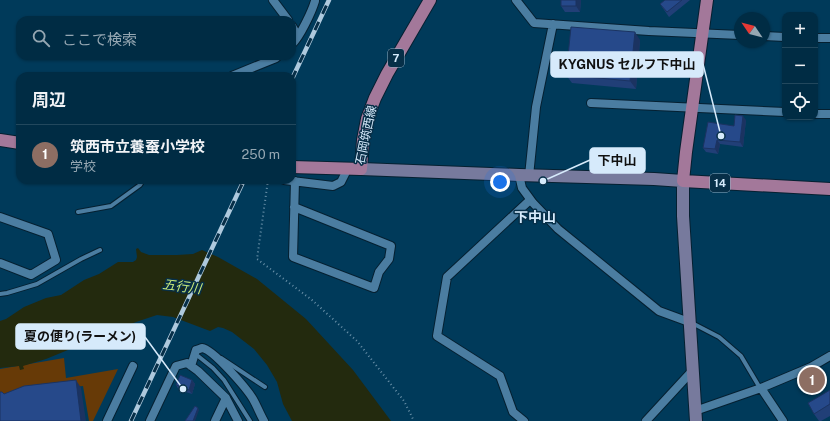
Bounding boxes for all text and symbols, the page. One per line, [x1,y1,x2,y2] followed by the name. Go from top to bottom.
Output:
[734,12,770,48] north arrow
[782,12,818,120] map controls
[782,12,818,48] button: +
[16,16,296,60] search box
[30,27,52,49] icon: search
[62,31,137,48] text: ここで検索
[782,48,818,84] button: −
[388,49,404,67] road number: 7
[551,52,703,77] callout: KYGNUS セルフ下中山
[559,57,695,72] text: KYGNUS セルフ下中山
[782,84,818,120] button: locate
[32,90,66,110] text: 周辺
[353,104,379,166] street label: 石岡筑西線
[70,138,205,155] text: 筑西市立養蚕小学校
[42,147,48,162] text: 1
[242,147,280,162] text: 250 m
[590,148,645,173] callout: 下中山
[597,153,637,168] text: 下中山
[70,159,96,174] text: 学校
[490,172,510,192] your location
[710,174,730,192] road number: 14
[514,209,556,225] district label: 下中山
[162,277,204,297] water label: 五行川
[16,324,145,349] callout: 夏の便り(ラーメン)
[24,329,136,344] text: 夏の便り(ラーメン)
[799,365,825,395] pin: 1

